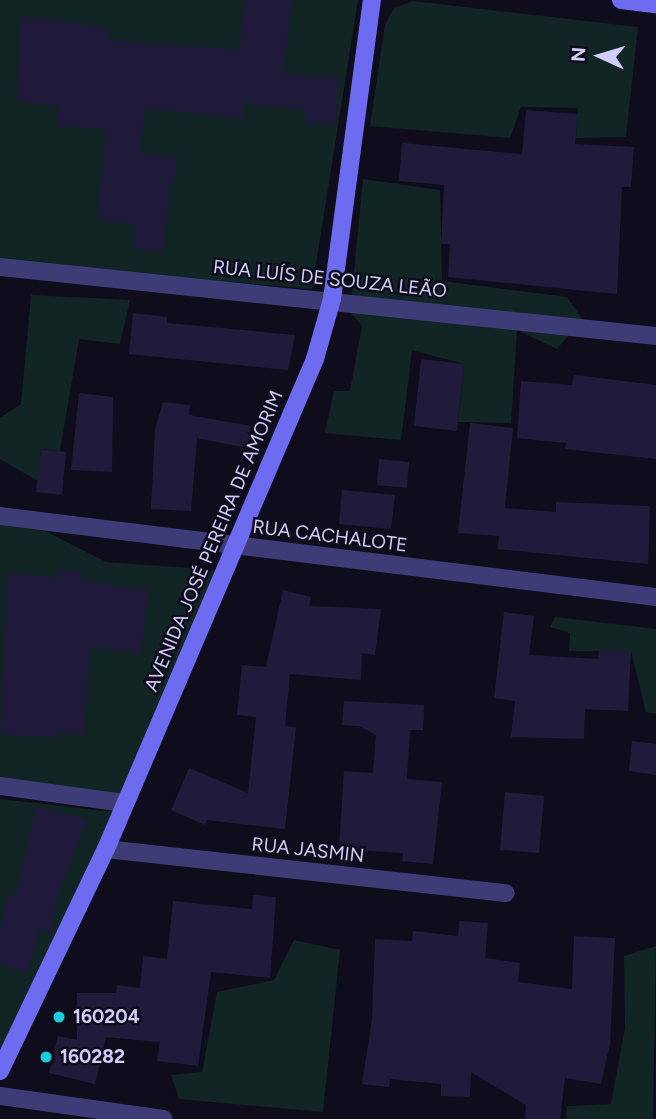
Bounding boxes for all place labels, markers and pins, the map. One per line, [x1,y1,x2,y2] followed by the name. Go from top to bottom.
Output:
[73,1006,140,1028] place label: 160204
[51,1009,67,1025] marker: 160204
[60,1046,125,1068] place label: 160282
[38,1049,54,1065] marker: 160282

